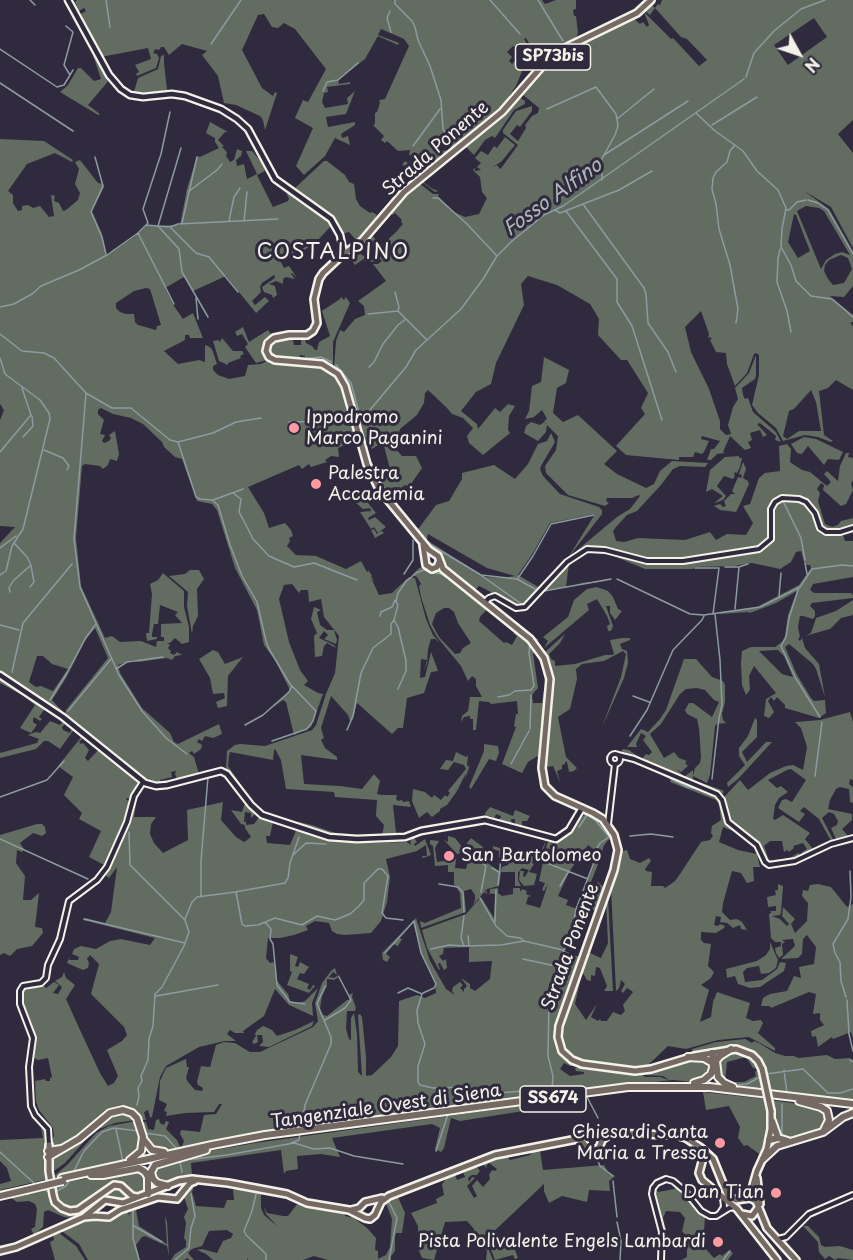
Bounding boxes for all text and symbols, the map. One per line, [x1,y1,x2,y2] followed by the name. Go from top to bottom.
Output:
[769,24,829,84] north arrow
[516,44,590,70] road number: SP73bis
[800,53,826,78] text: N
[379,97,493,201] street label: Strada Ponente
[499,154,607,242] water label: Fosso Alfino
[258,240,408,266] district label: COSTALPINO
[306,407,443,450] place label: Ippodromo Marco Paganini
[287,421,301,435] marker: Ippodromo Marco Paganini
[328,463,424,506] place label: Palestra Accademia
[309,477,323,491] marker: Palestra Accademia
[461,845,601,867] place label: San Bartolomeo
[442,849,456,863] marker: San Bartolomeo
[538,881,604,1013] street label: Strada Ponente
[269,1080,503,1134] street label: Tangenziale Ovest di Siena
[520,1086,586,1112] road number: SS674
[572,1122,708,1164] place label: Chiesa di Santa Maria a Tressa
[713,1136,727,1150] marker: Chiesa di Santa Maria a Tressa
[683,1182,764,1204] place label: Dan Tian
[769,1186,783,1200] marker: Dan Tian
[418,1231,706,1253] place label: Pista Polivalente Engels Lambardi
[711,1235,725,1249] marker: Pista Polivalente Engels Lambardi

